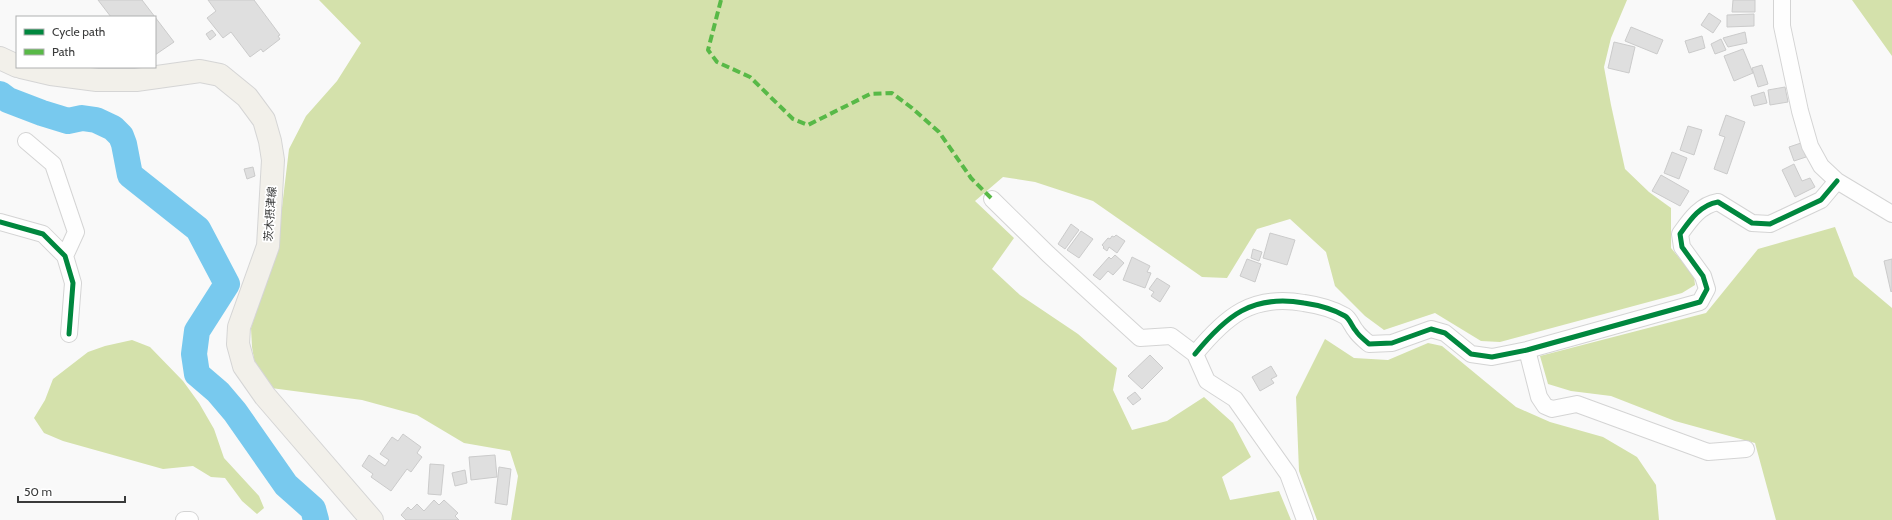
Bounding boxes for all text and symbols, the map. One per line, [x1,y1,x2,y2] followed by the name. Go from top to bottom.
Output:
[16,16,156,68] legend
[52,24,105,39] text: Cycle path
[52,44,75,59] text: Path
[261,186,279,242] street label: 茨木摂津線
[18,478,125,504] scale bar
[24,484,52,499] text: 50 m

